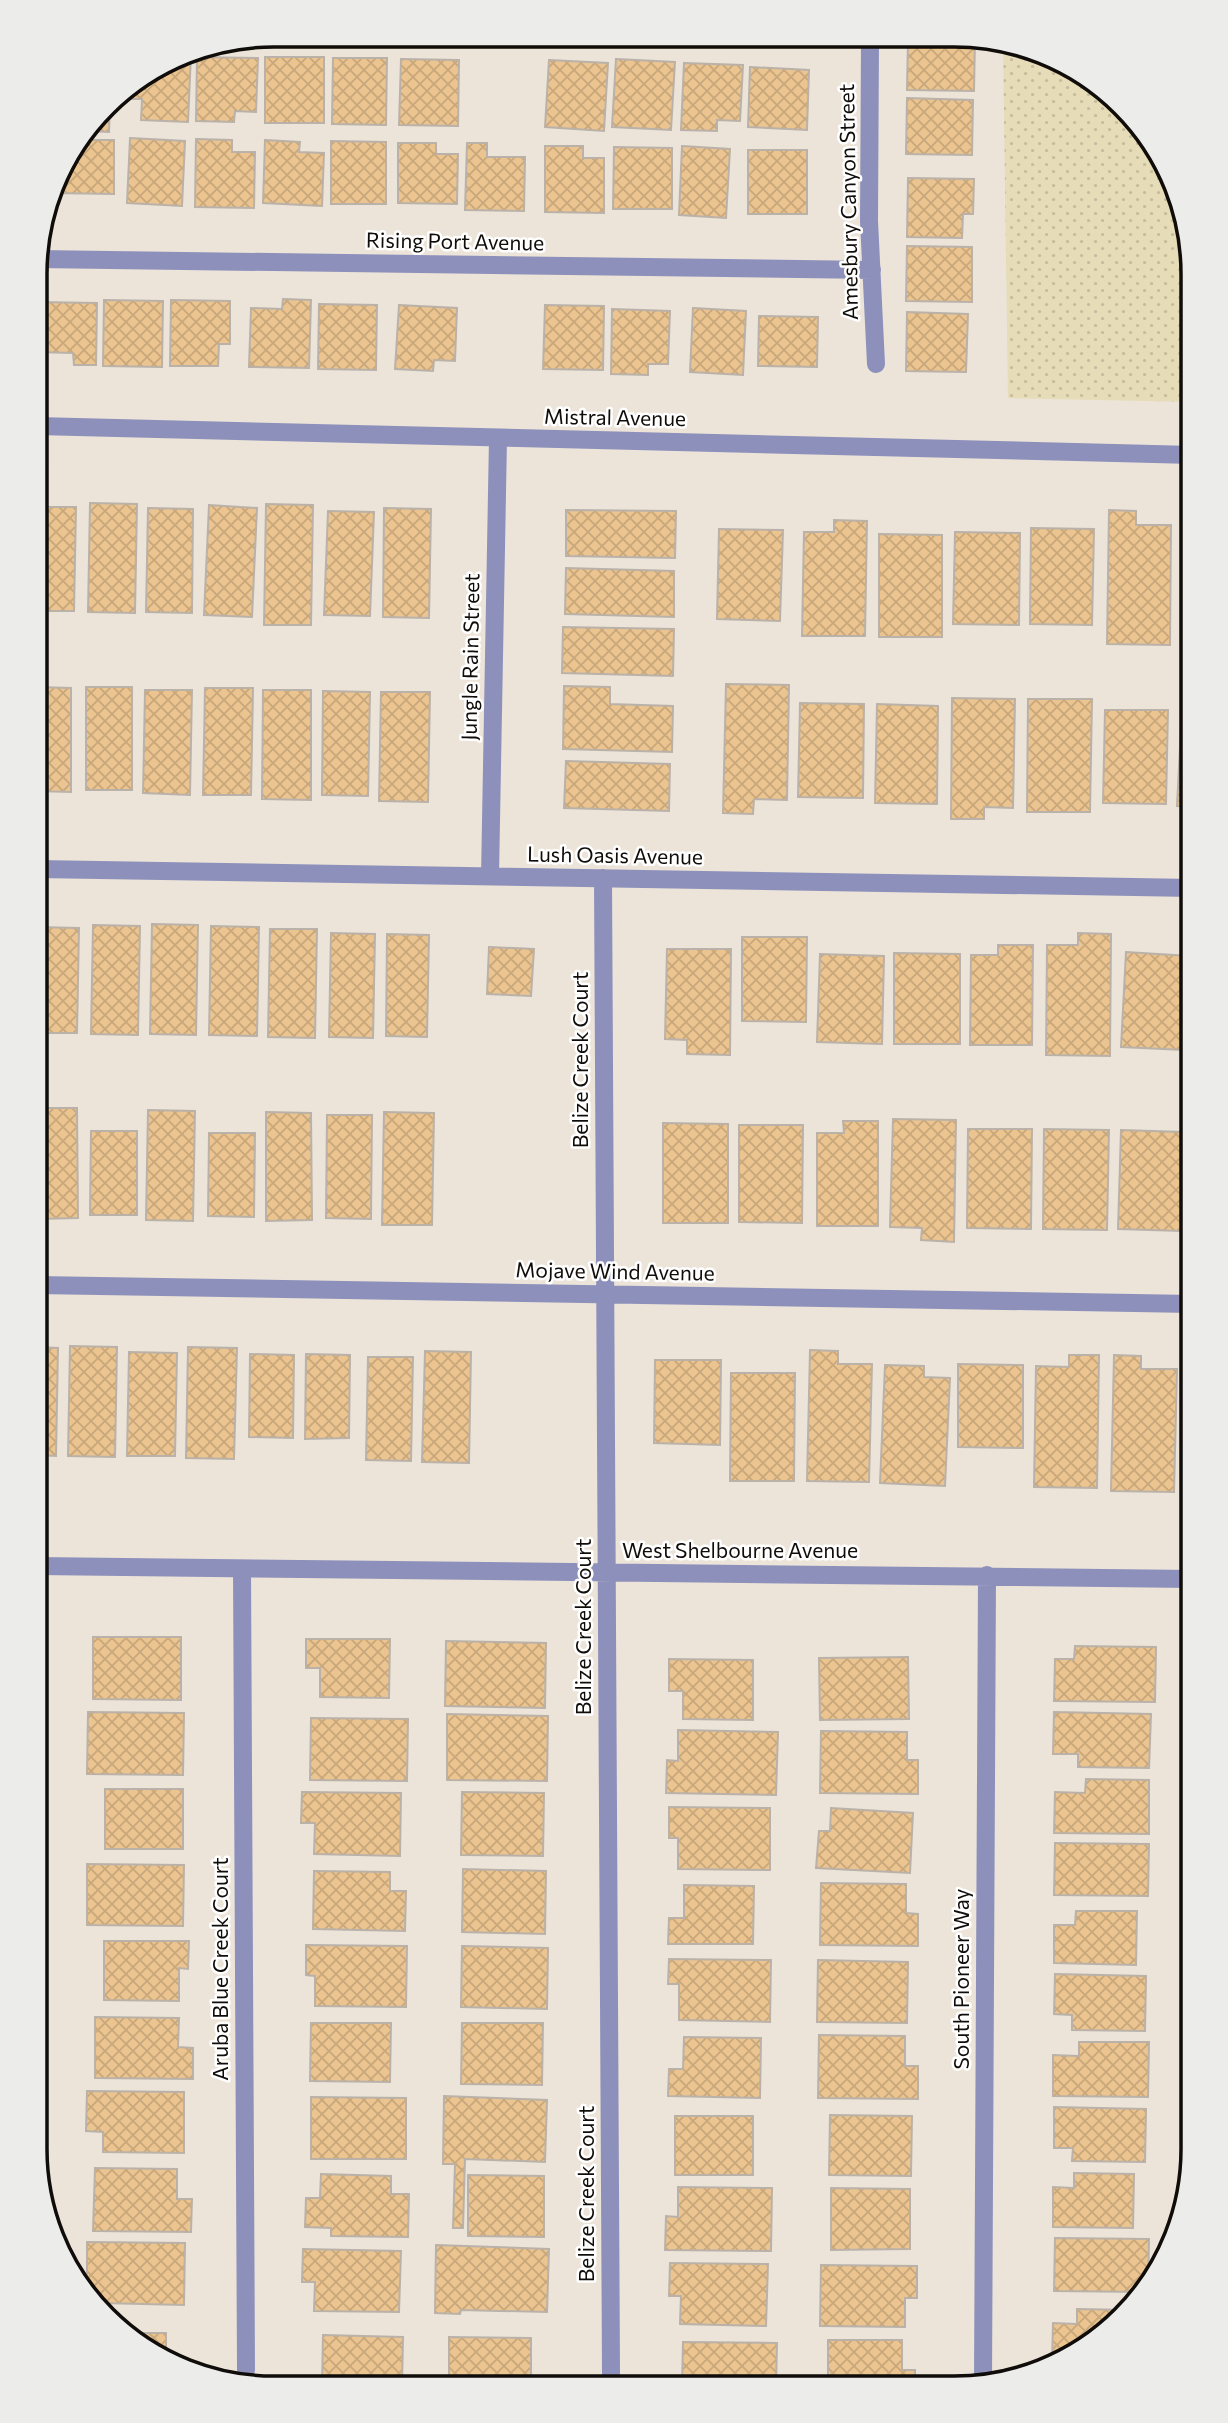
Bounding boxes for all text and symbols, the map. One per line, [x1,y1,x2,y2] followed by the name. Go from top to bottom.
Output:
[833,84,862,320] street label: Amesbury Canyon Street
[366,226,544,255] street label: Rising Port Avenue
[544,403,686,430] street label: Mistral Avenue
[456,573,483,741] street label: Jungle Rain Street
[527,840,703,869] street label: Lush Oasis Avenue
[567,972,592,1148] street label: Belize Creek Court
[515,1256,715,1285] street label: Mojave Wind Avenue
[622,1537,858,1562] street label: West Shelbourne Avenue
[570,1539,595,1715] street label: Belize Creek Court
[207,1857,232,2081] street label: Aruba Blue Creek Court
[948,1888,973,2069] street label: South Pioneer Way
[573,2106,598,2282] street label: Belize Creek Court

